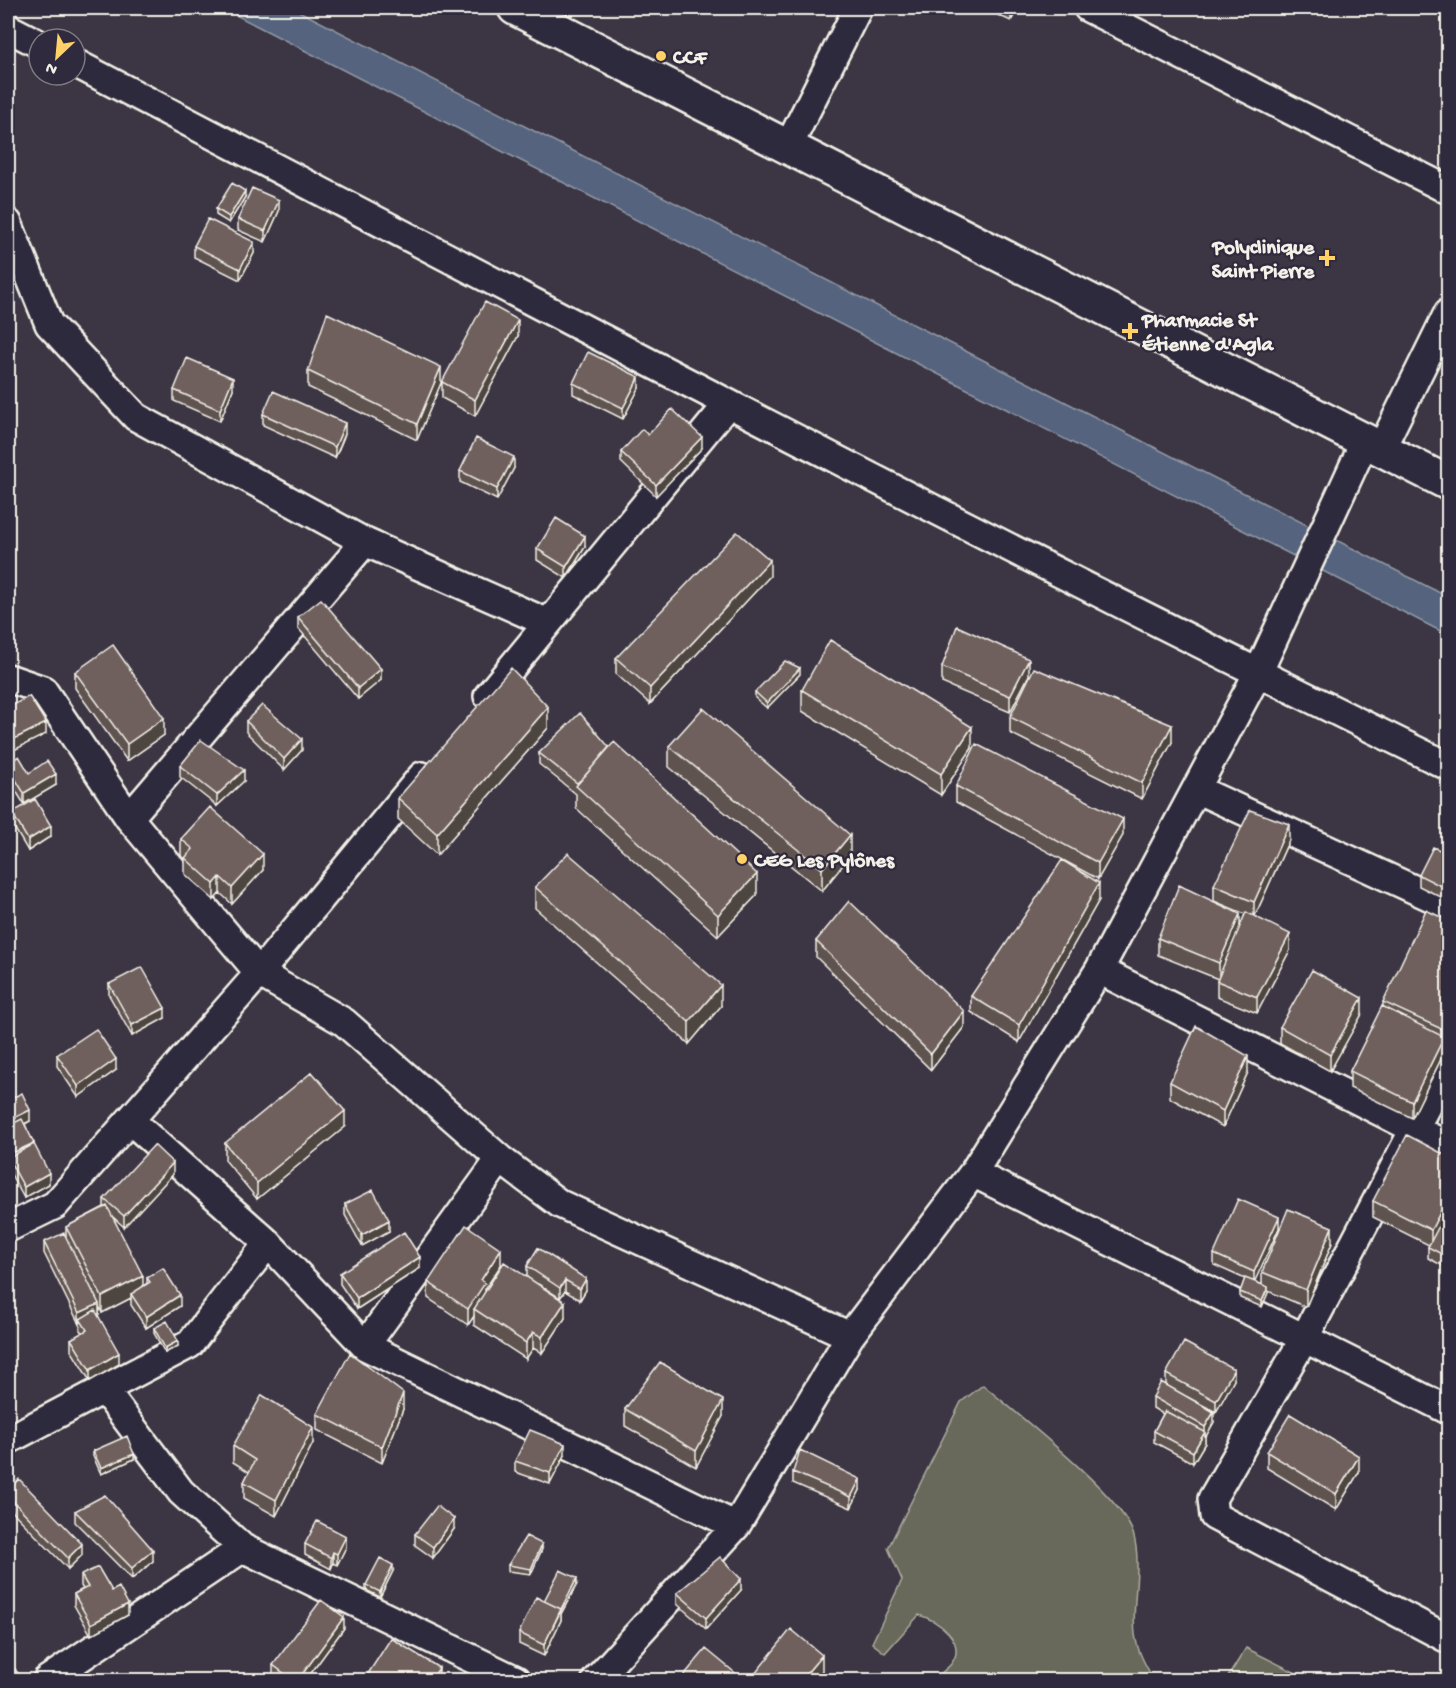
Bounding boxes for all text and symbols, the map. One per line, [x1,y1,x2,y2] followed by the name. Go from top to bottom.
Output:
[27,27,87,87] north arrow
[672,47,709,72] place label: CCF
[654,49,668,63] marker: CCF
[43,56,61,78] text: N
[1211,237,1315,286] place label: Polyclinique Saint Pierre
[1318,249,1336,267] marker: Polyclinique Saint Pierre
[1141,310,1274,359] place label: Pharmacie St Étienne d'Agla
[1123,324,1137,338] marker: Pharmacie St Étienne d'Agla
[753,850,895,875] place label: CEG Les Pylônes
[735,852,749,866] marker: CEG Les Pylônes

